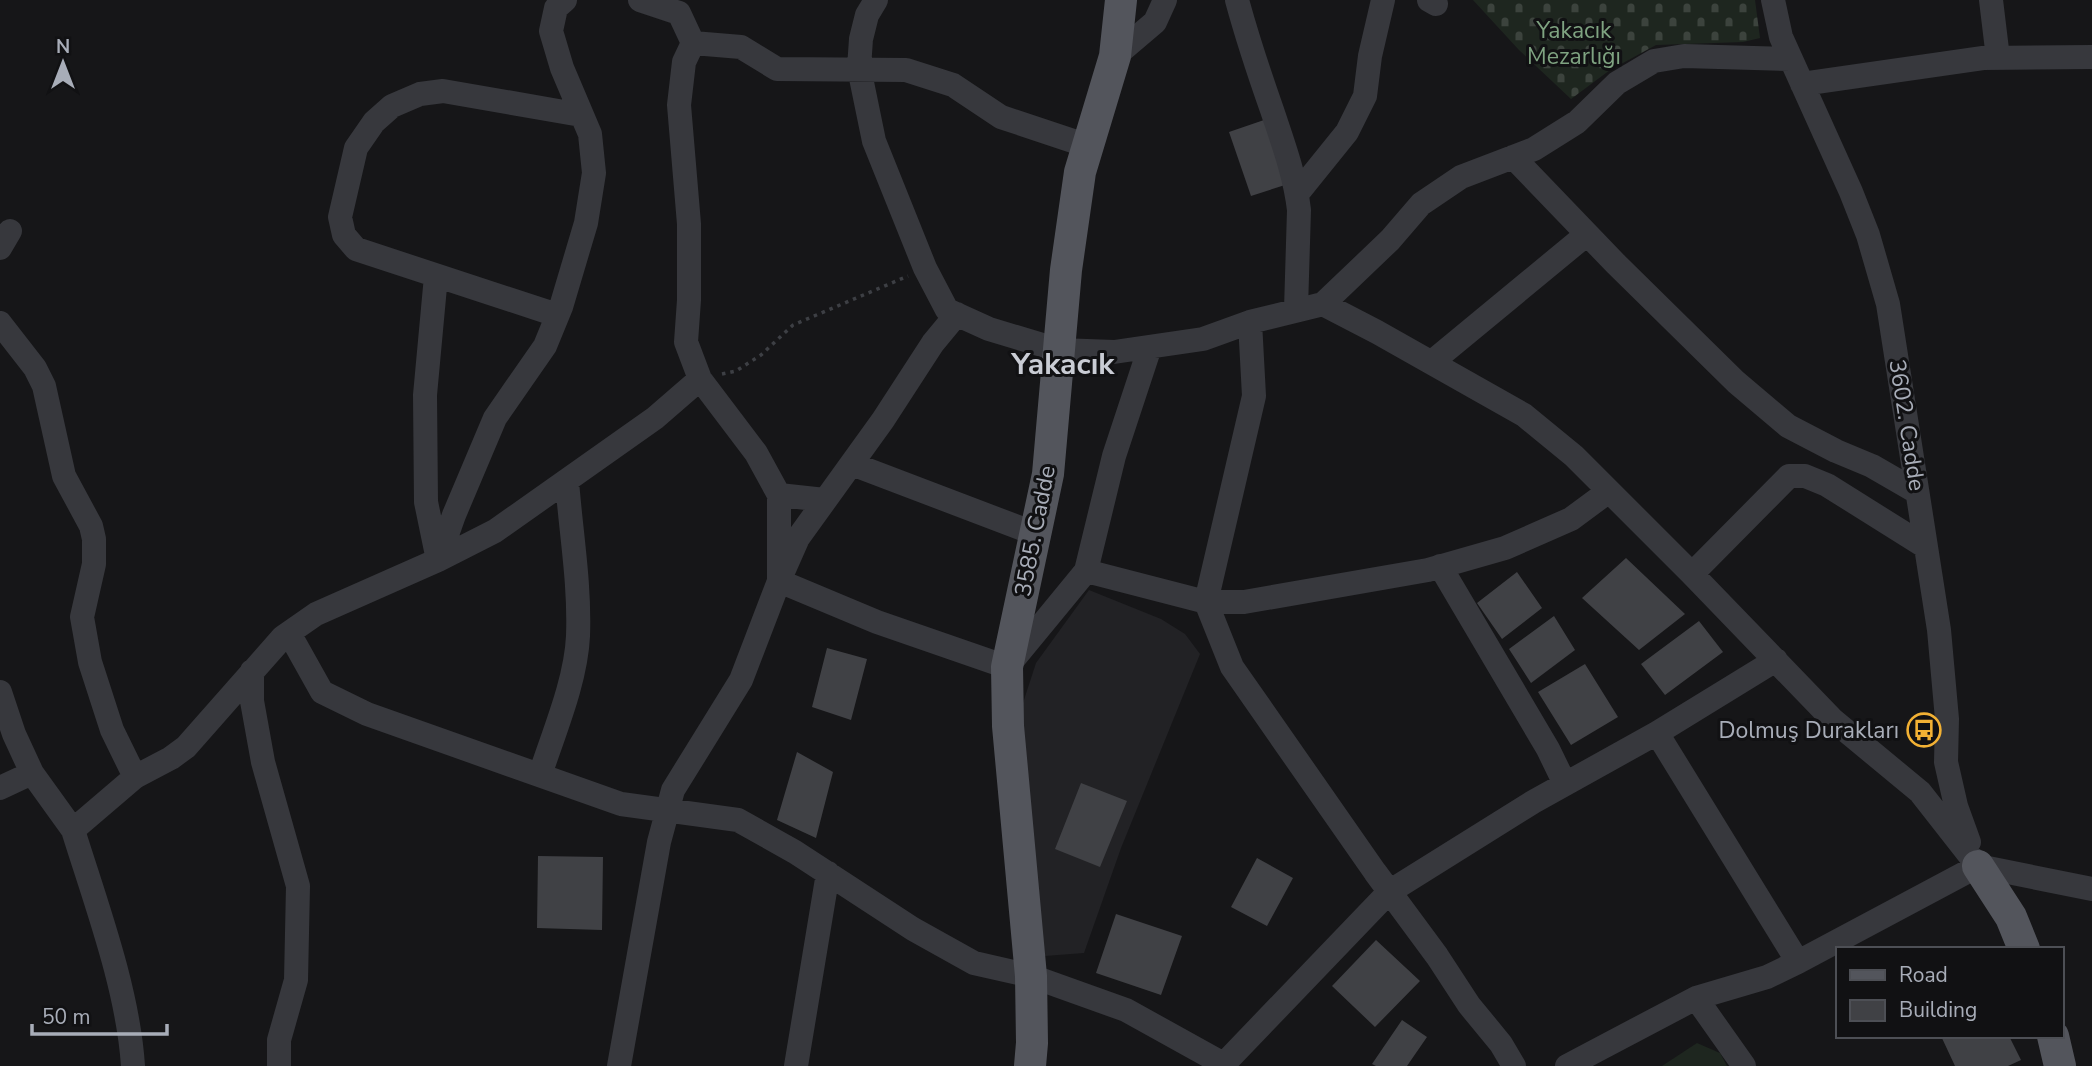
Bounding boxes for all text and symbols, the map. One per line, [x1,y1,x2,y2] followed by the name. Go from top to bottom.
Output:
[1527,15,1621,72] park label: Yakacık Mezarlığı
[28,28,98,98] north arrow
[56,34,70,60] text: N
[1011,344,1115,385] district label: Yakacık
[1881,357,1933,493] street label: 3602. Cadde
[1007,463,1063,599] street label: 3585. Cadde
[1905,711,1943,749] bus stop icon: Dolmuş Durakları
[1718,715,1899,746] place label: Dolmuş Durakları
[1836,947,2064,1038] legend
[1899,961,1948,989] text: Road
[32,992,166,1036] scale bar
[1899,996,1977,1024] text: Building
[42,1003,91,1031] text: 50 m

